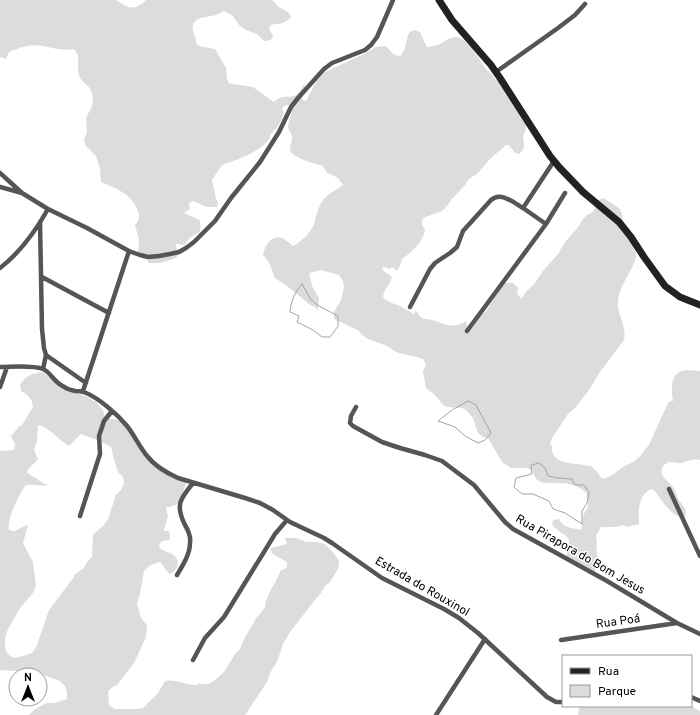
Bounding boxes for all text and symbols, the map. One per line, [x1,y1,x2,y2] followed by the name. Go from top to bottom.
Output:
[512,511,648,599] street label: Rua Pirapora do Bom Jesus
[372,553,472,621] street label: Estrada do Rouxinol
[595,611,641,633] street label: Rua Poá
[562,655,692,707] legend
[598,664,619,680] text: Rua
[8,667,48,707] north arrow
[24,671,32,685] text: N
[598,684,636,700] text: Parque

